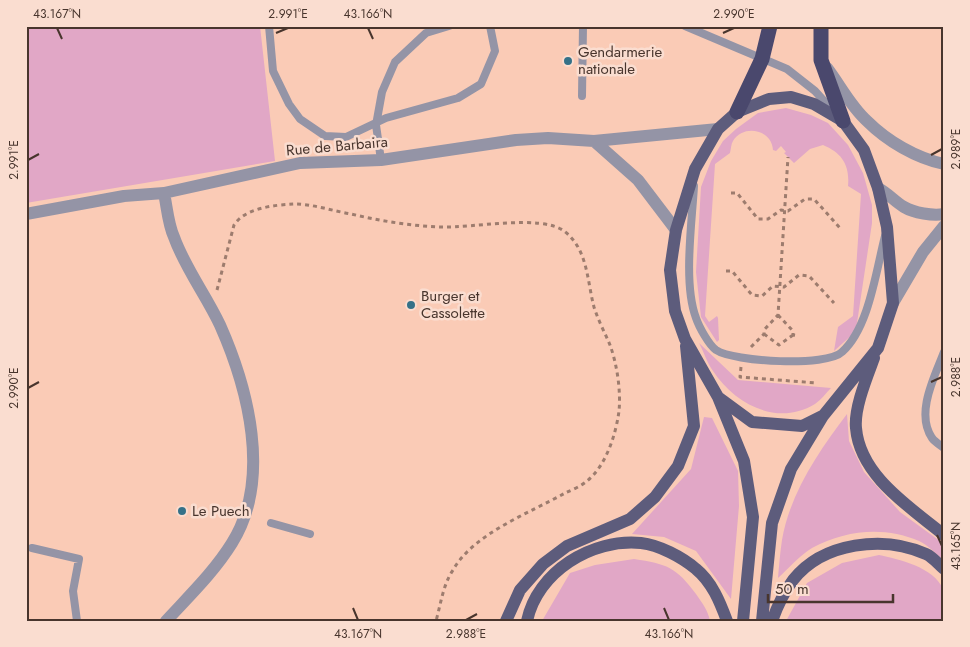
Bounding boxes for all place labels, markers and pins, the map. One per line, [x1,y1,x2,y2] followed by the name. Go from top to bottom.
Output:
[578,41,663,80] place label: Gendarmerie nationale
[562,55,574,67] marker: Gendarmerie nationale
[421,285,485,324] place label: Burger et Cassolette
[405,299,417,311] marker: Burger et Cassolette
[192,500,250,522] place label: Le Puech
[176,505,188,517] marker: Le Puech

